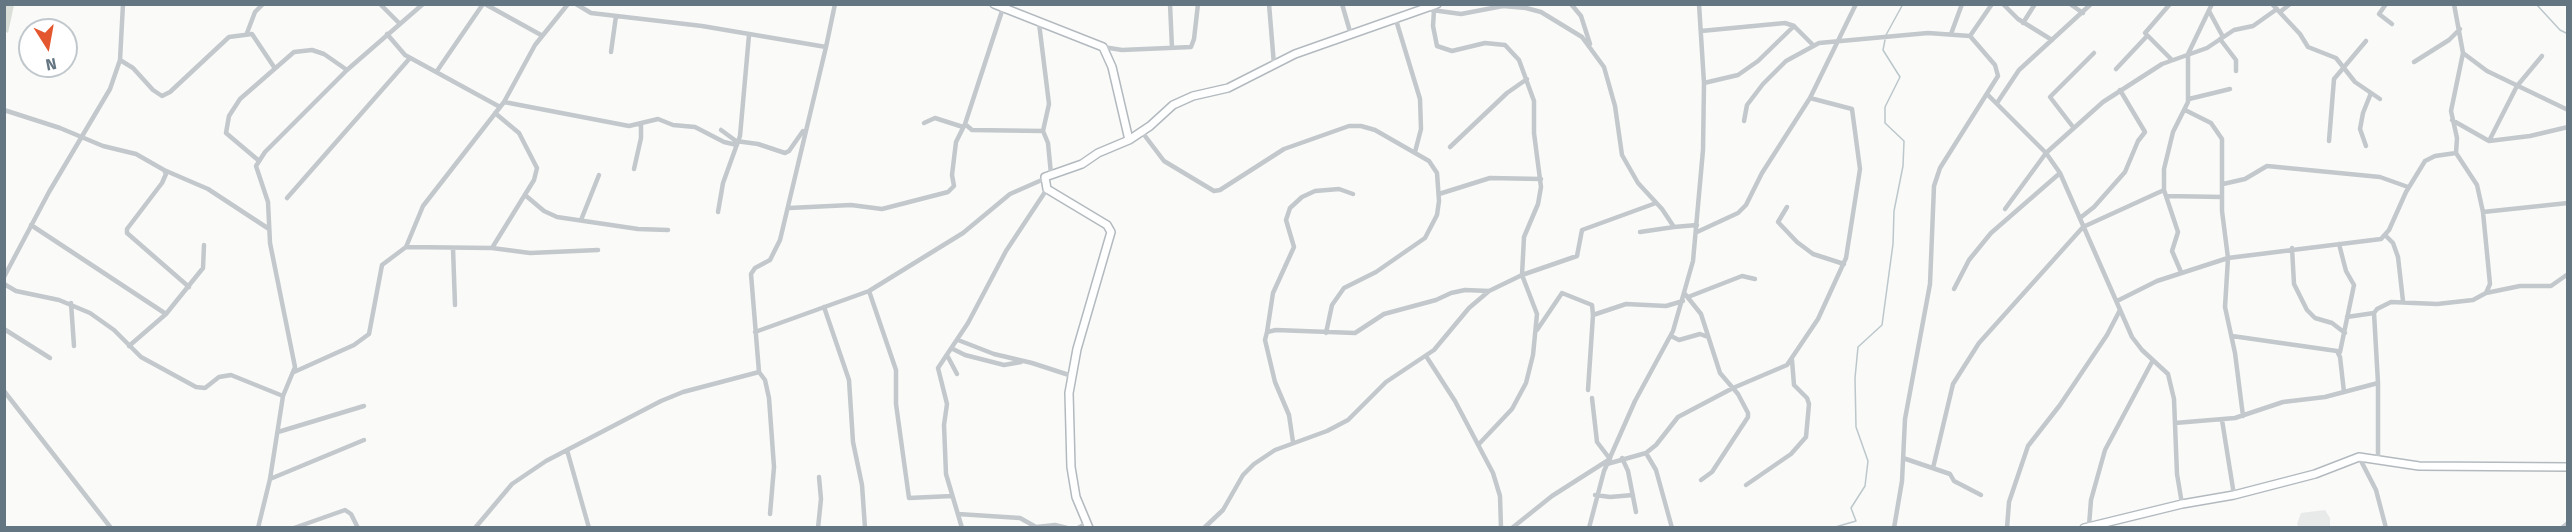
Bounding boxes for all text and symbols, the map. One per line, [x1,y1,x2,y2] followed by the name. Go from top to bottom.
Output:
[18,18,78,78] north arrow
[44,54,58,75] text: N

